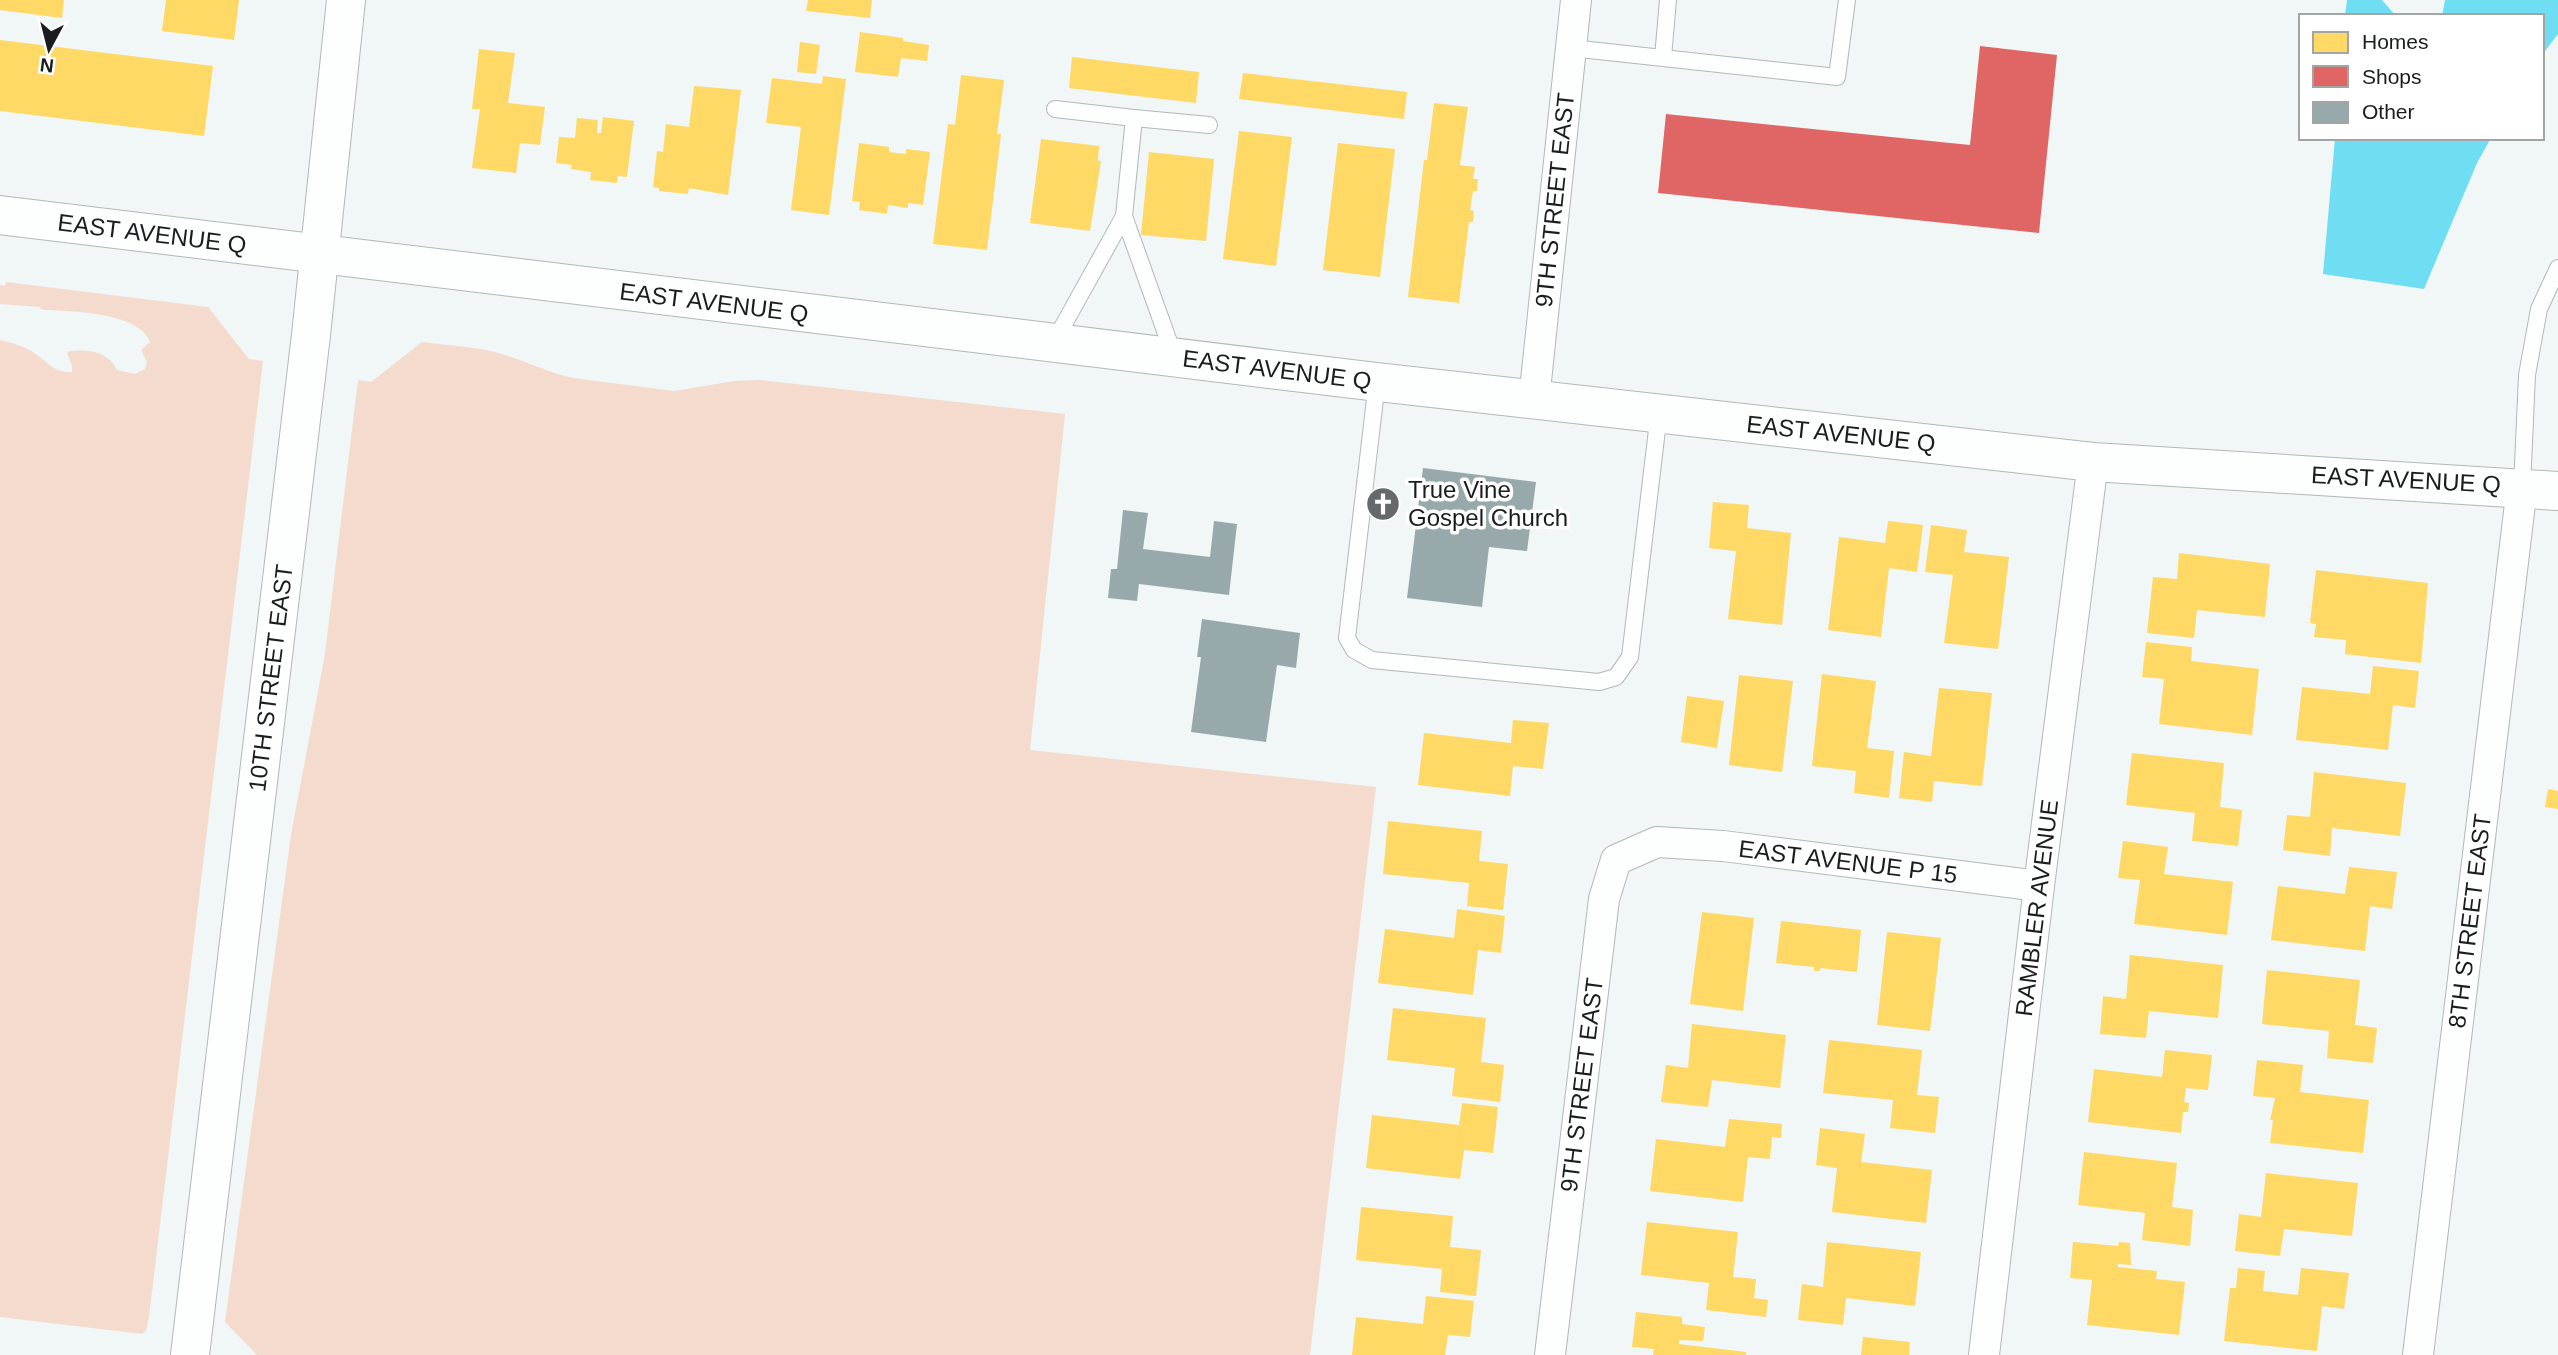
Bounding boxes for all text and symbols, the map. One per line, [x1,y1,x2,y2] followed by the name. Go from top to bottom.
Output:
[14,14,84,84] north arrow
[2299,14,2544,140] legend
[2362,30,2429,53] text: Homes
[39,54,55,77] text: N
[2362,65,2422,88] text: Shops
[1530,91,1579,309] street label: 9TH STREET EAST
[2362,100,2415,123] text: Other
[56,209,248,258] street label: EAST AVENUE Q
[618,278,810,327] street label: EAST AVENUE Q
[1181,345,1373,394] street label: EAST AVENUE Q
[1745,410,1937,457] street label: EAST AVENUE Q
[2311,461,2502,498] street label: EAST AVENUE Q
[1408,476,1568,531] place label: True Vine Gospel Church
[1364,485,1402,523] church icon: True Vine Gospel Church
[243,562,298,793] street label: 10TH STREET EAST
[2010,798,2063,1018] street label: RAMBLER AVENUE
[2443,812,2496,1030] street label: 8TH STREET EAST
[1737,835,1959,888] street label: EAST AVENUE P 15
[1555,976,1608,1194] street label: 9TH STREET EAST

